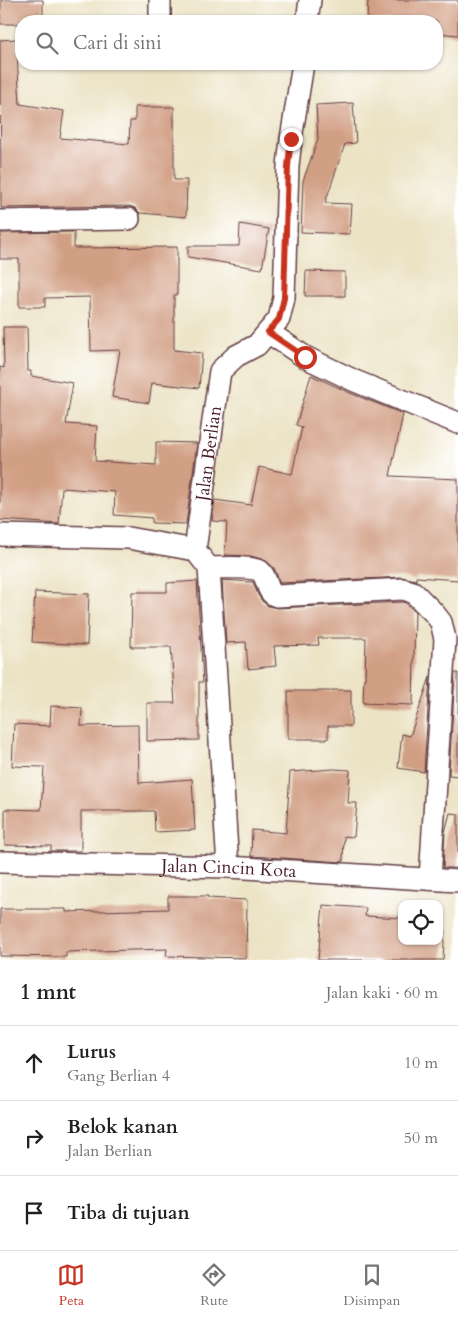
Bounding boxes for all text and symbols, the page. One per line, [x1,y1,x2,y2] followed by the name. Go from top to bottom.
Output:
[15,15,443,70] search box
[33,29,61,57] icon: search
[73,30,162,56] text: Cari di sini
[280,128,303,151] route end
[294,346,317,369] route start
[189,403,228,506] street label: Jalan Berlian
[158,853,297,884] street label: Jalan Cincin Kota
[398,900,443,945] map controls
[398,900,443,945] button: locate
[20,978,76,1007] text: 1 mnt
[326,982,438,1004] text: Jalan kaki · 60 m
[67,1039,116,1065] text: Lurus
[20,1049,48,1077] icon: ahead
[404,1052,438,1074] text: 10 m
[67,1065,170,1087] text: Gang Berlian 4
[67,1114,178,1140] text: Belok kanan
[20,1124,48,1152] icon: right
[404,1127,438,1149] text: 50 m
[67,1140,152,1162] text: Jalan Berlian
[20,1199,48,1227] icon: arrive
[67,1200,190,1226] text: Tiba di tujuan
[57,1261,85,1310] tab: Peta
[200,1261,228,1310] tab: Rute
[343,1261,401,1310] tab: Disimpan

